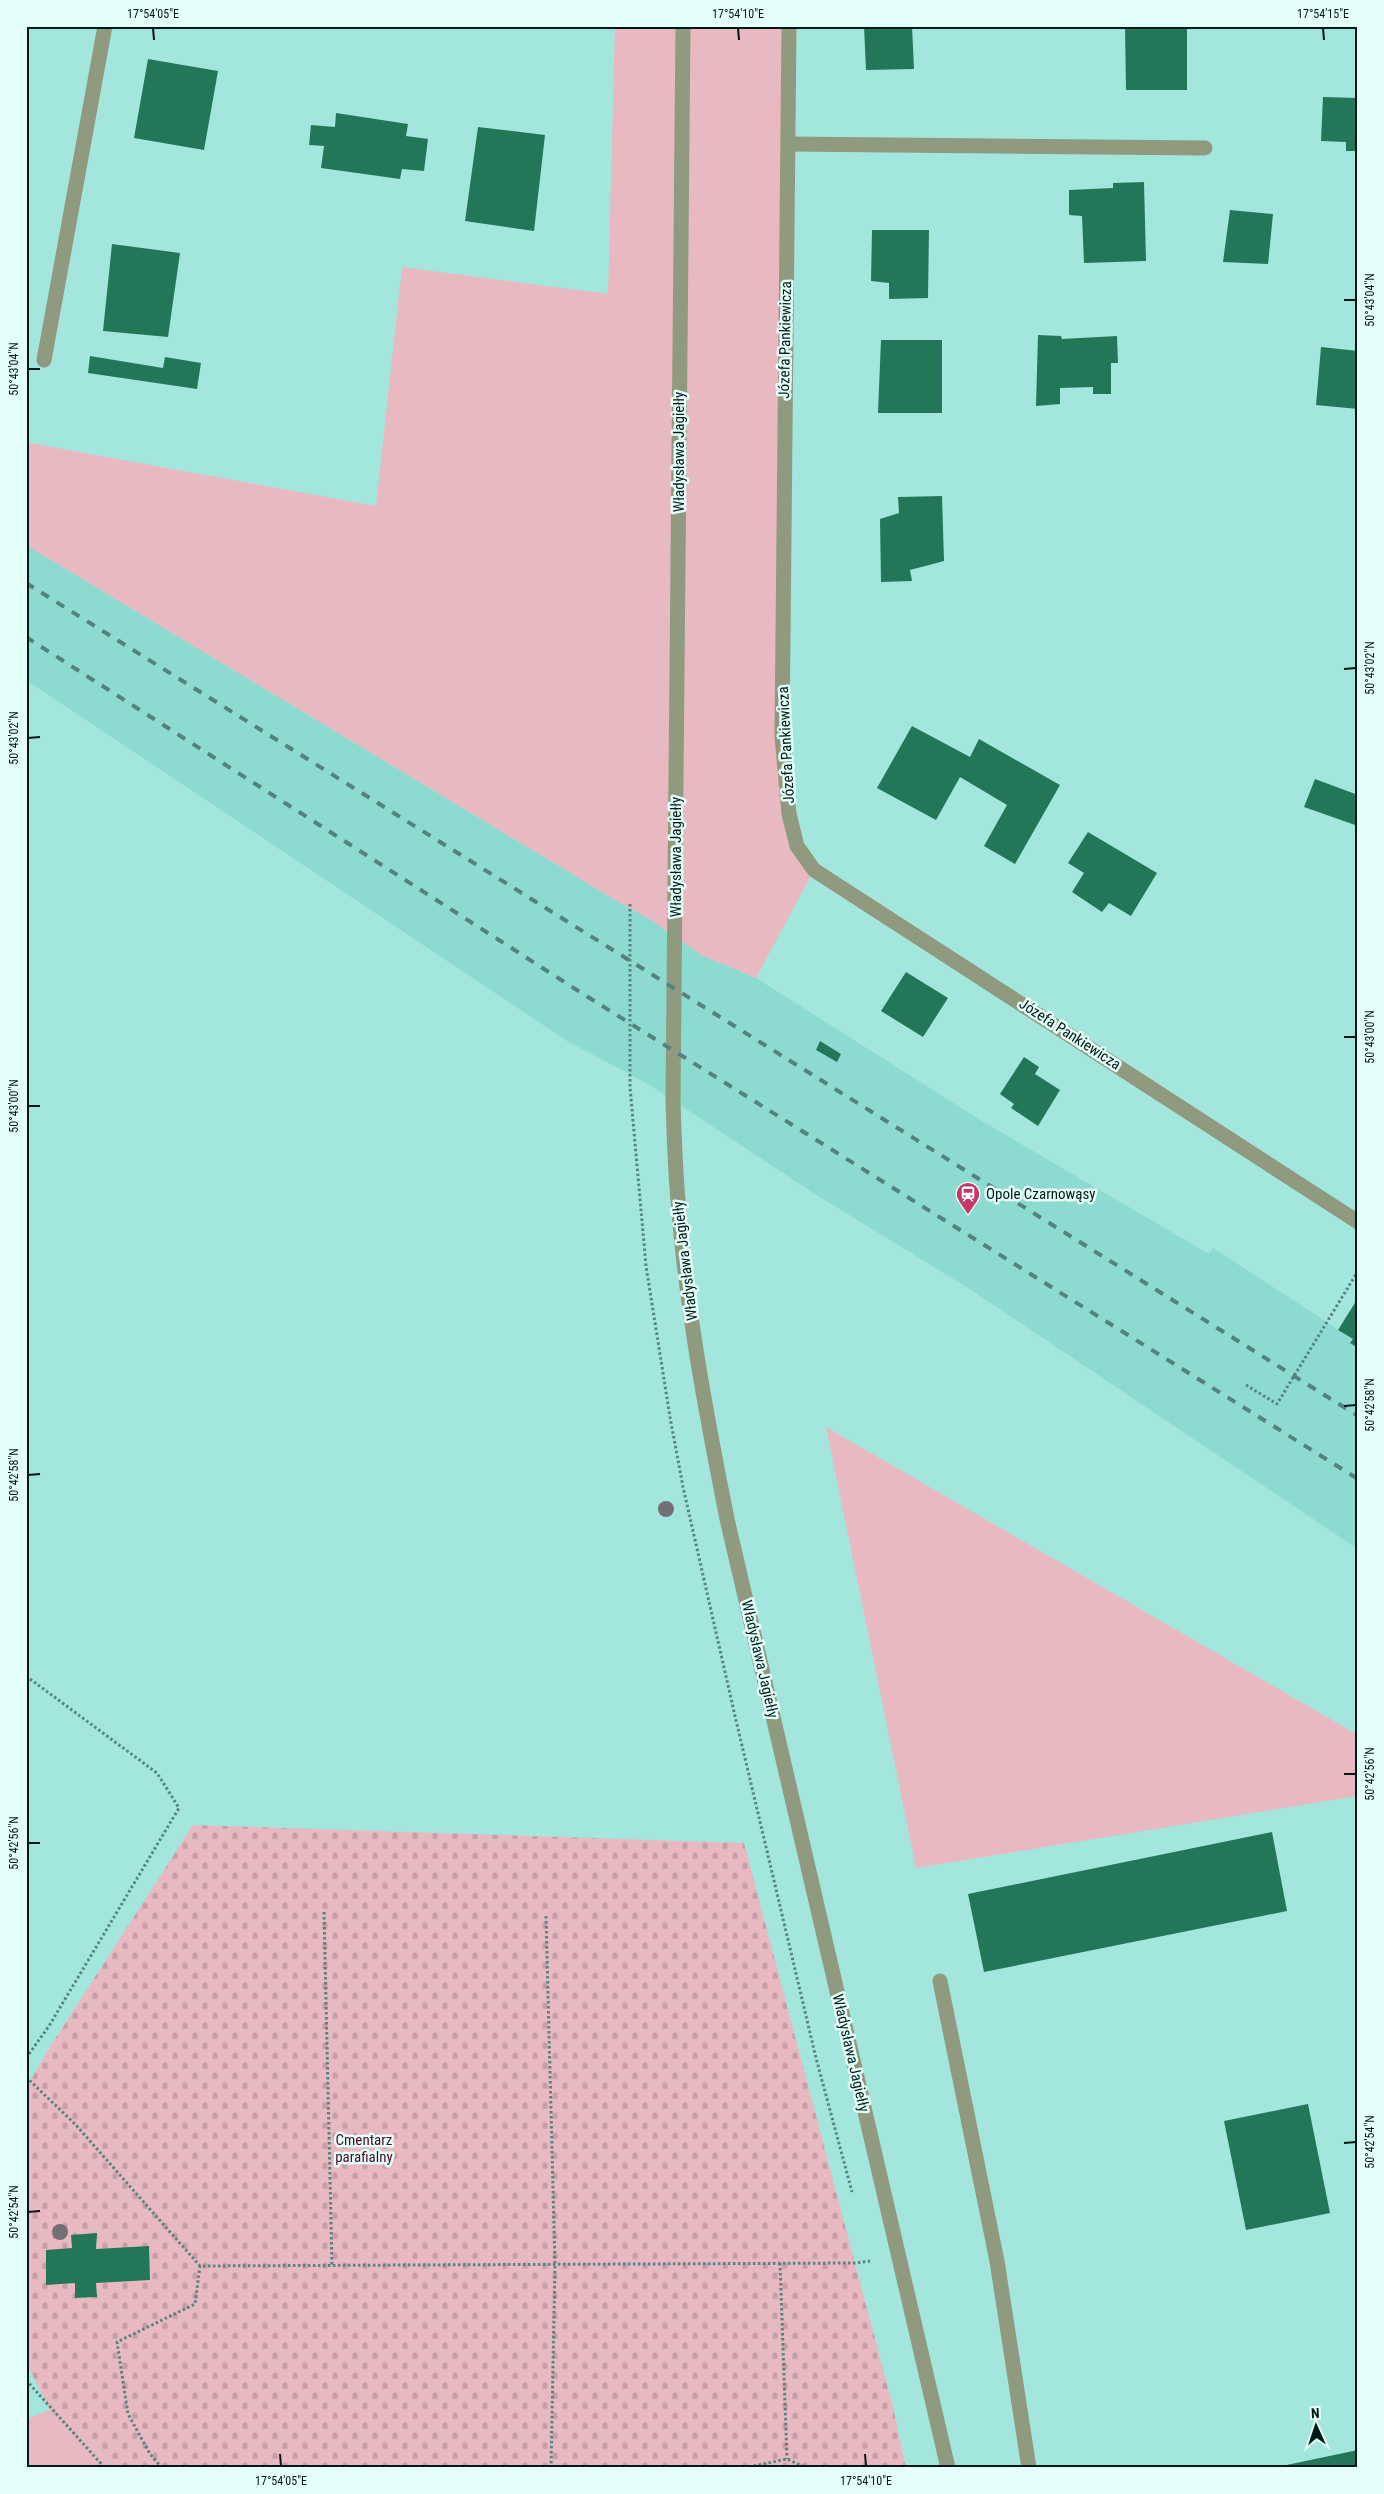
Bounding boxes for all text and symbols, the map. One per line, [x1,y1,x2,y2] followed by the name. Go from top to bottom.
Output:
[127,7,179,21] text: 17°54'05"E
[712,7,764,21] text: 17°54'10"E
[1297,7,1349,21] text: 17°54'15"E
[1363,273,1377,327] text: 50°43'04"N
[775,281,795,399] street label: Józefa Pankiewicza
[7,342,21,396] text: 50°43'04"N
[670,392,688,512] street label: Władysława Jagiełły
[1363,641,1377,695] text: 50°43'02"N
[774,686,798,804] street label: Józefa Pankiewicza
[7,711,21,765] text: 50°43'02"N
[667,797,685,917] street label: Władysława Jagiełły
[1016,994,1124,1074] street label: Józefa Pankiewicza
[1363,1010,1377,1064] text: 50°43'00"N
[7,1079,21,1133] text: 50°43'00"N
[955,1181,981,1215] station icon: Opole Czarnowąsy
[986,1185,1096,1203] place label: Opole Czarnowąsy
[669,1200,701,1322] street label: Władysława Jagiełły
[1363,1378,1377,1432] text: 50°42'58"N
[7,1448,21,1502] text: 50°42'58"N
[738,1598,782,1720] street label: Władysława Jagiełły
[1363,1747,1377,1801] text: 50°42'56"N
[7,1816,21,1870] text: 50°42'56"N
[829,1992,873,2114] street label: Władysława Jagiełły
[1363,2115,1377,2169] text: 50°42'54"N
[335,2131,393,2166] park label: Cmentarz parafialny
[7,2185,21,2239] text: 50°42'54"N
[1292,2402,1342,2452] north arrow
[1311,2405,1320,2421] text: N
[255,2474,307,2488] text: 17°54'05"E
[840,2474,892,2488] text: 17°54'10"E

